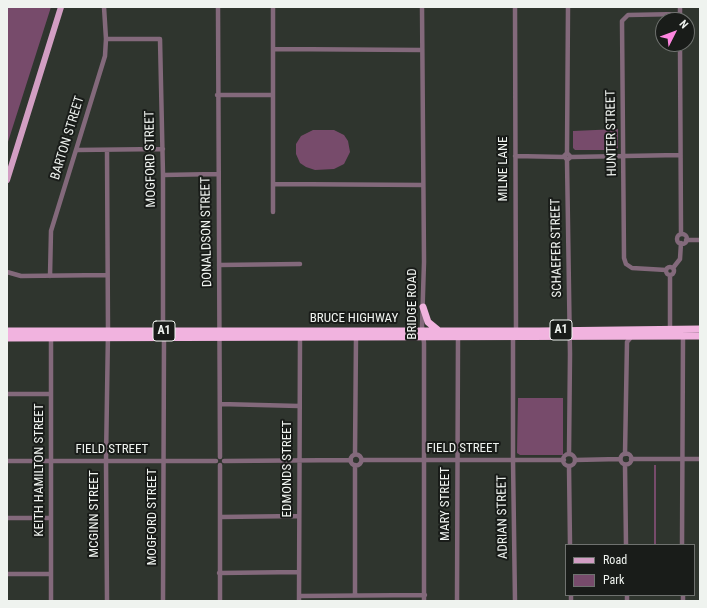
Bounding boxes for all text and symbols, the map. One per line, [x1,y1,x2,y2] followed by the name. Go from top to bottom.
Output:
[655,12,695,52] north arrow
[676,17,691,31] text: N
[603,90,621,176] street label: HUNTER STREET
[48,94,88,182] street label: BARTON STREET
[142,110,160,208] street label: MOGFORD STREET
[496,136,512,202] street label: MILNE LANE
[198,177,216,287] street label: DONALDSON STREET
[548,198,566,298] street label: SCHAEFER STREET
[405,268,421,340] street label: BRIDGE ROAD
[310,311,398,327] street label: BRUCE HIGHWAY
[550,320,572,340] road number: A1
[153,321,175,341] road number: A1
[32,403,48,537] street label: KEITH HAMILTON STREET
[280,421,296,517] street label: EDMONDS STREET
[427,441,499,457] street label: FIELD STREET
[76,442,148,458] street label: FIELD STREET
[438,467,454,541] street label: MARY STREET
[145,469,161,565] street label: MOGFORD STREET
[87,470,103,558] street label: MCGINN STREET
[494,475,512,559] street label: ADRIAN STREET
[565,544,695,596] legend
[603,553,627,567] text: Road
[603,573,624,587] text: Park

